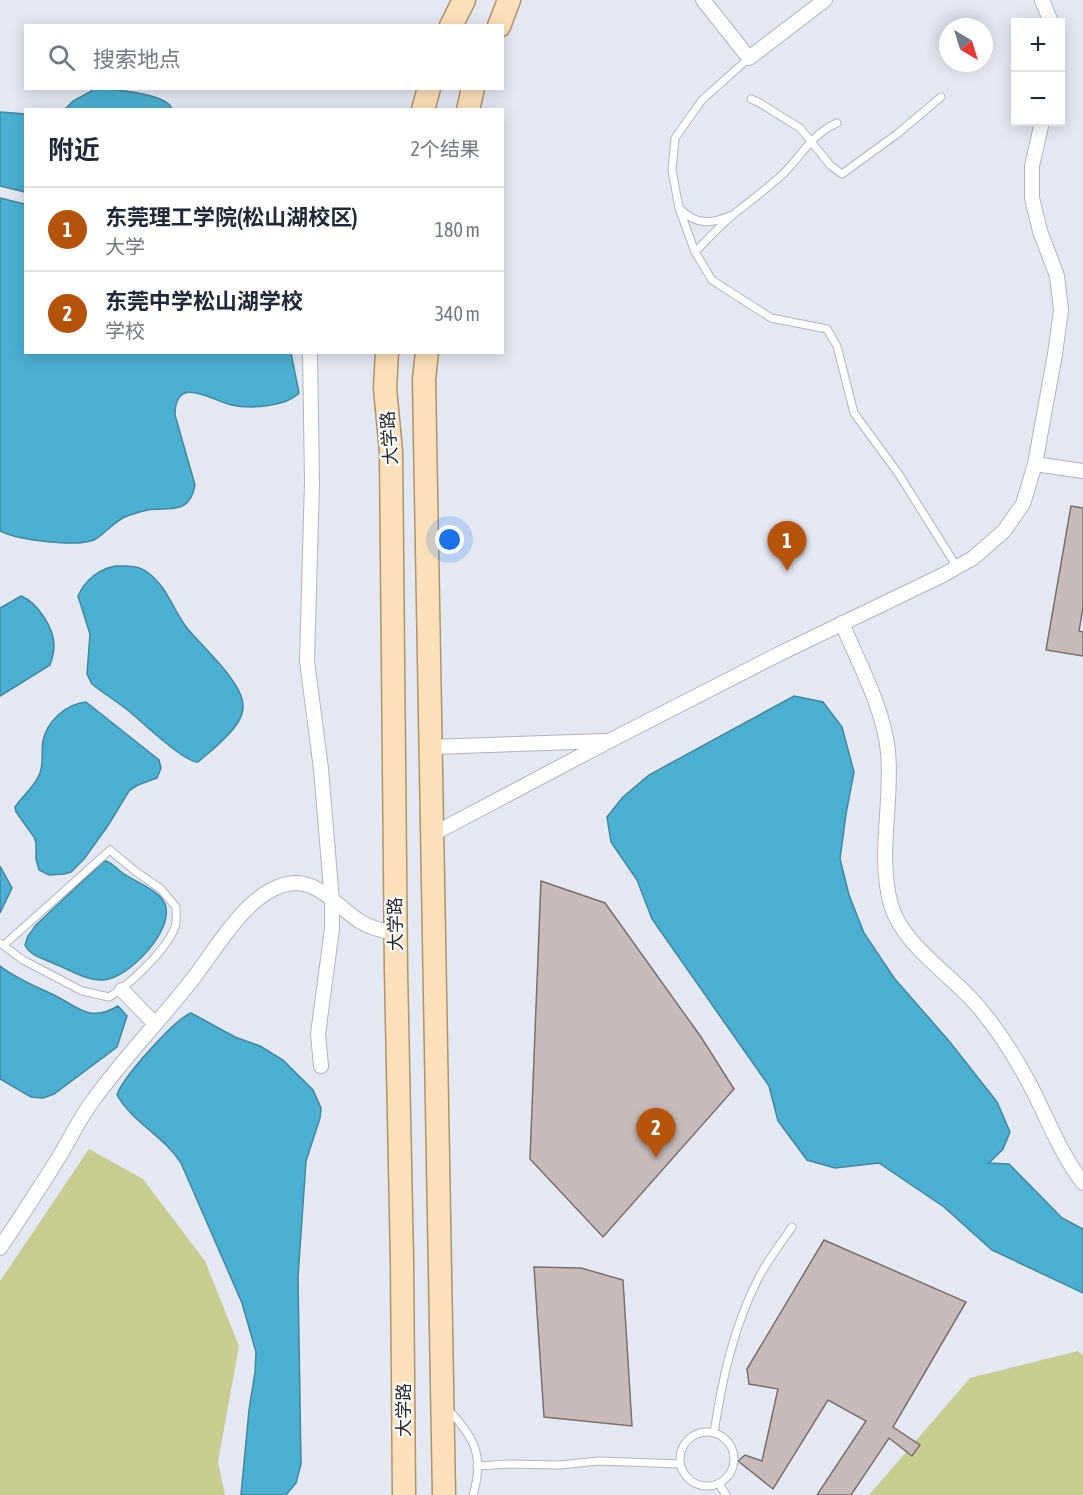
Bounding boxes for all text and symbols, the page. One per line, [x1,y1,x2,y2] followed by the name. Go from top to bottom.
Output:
[939,18,993,72] north arrow
[1011,18,1065,126] map controls
[1011,18,1065,72] button: +
[24,24,504,90] search box
[45,41,78,74] icon: search
[93,46,181,72] text: 搜索地点
[1011,72,1065,126] button: −
[48,135,100,165] text: 附近
[411,137,480,160] text: 2个结果
[105,204,358,230] text: 东莞理工学院(松山湖校区)
[63,218,72,241] text: 1
[435,218,480,241] text: 180 m
[105,235,145,258] text: 大学
[105,288,303,314] text: 东莞中学松山湖学校
[63,302,72,325] text: 2
[435,302,480,325] text: 340 m
[105,319,145,342] text: 学校
[377,410,401,466] street label: 大学路
[768,522,806,571] pin: 1
[435,525,464,554] your location
[384,897,406,951] street label: 大学路
[636,1108,676,1158] pin: 2
[393,1383,414,1437] street label: 大学路

